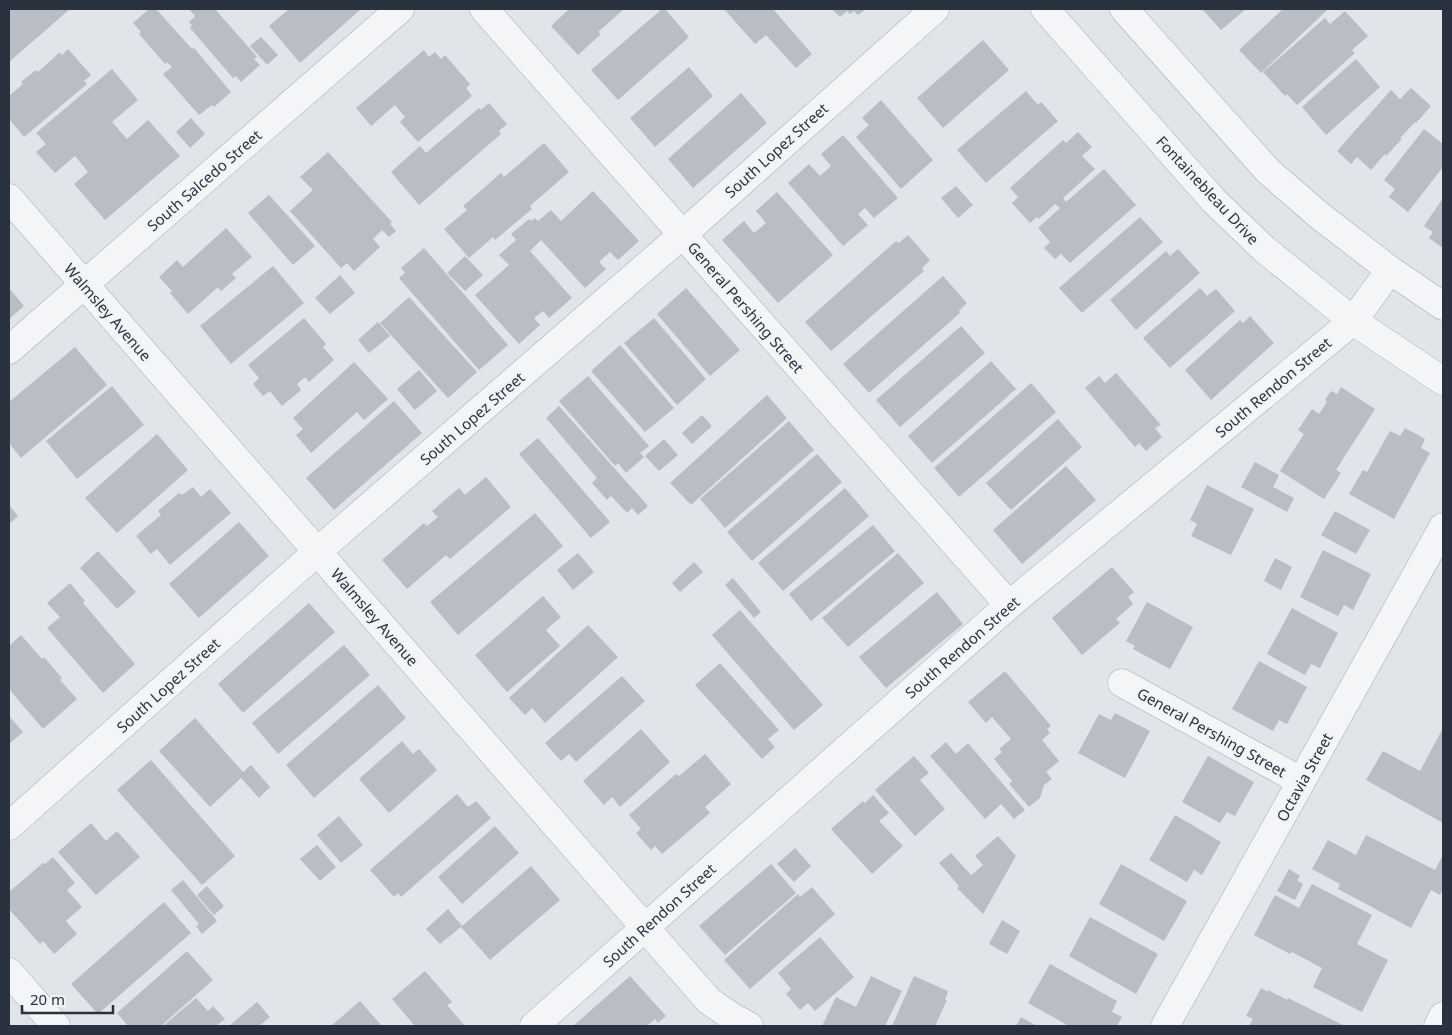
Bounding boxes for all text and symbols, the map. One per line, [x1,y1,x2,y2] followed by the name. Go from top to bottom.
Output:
[720,98,832,202] street label: South Lopez Street
[143,124,266,235] street label: South Salcedo Street
[1152,131,1264,249] street label: Fontainebleau Drive
[683,237,809,377] street label: General Pershing Street
[60,259,156,365] street label: Walmsley Avenue
[1211,332,1336,441] street label: South Rendon Street
[415,367,529,469] street label: South Lopez Street
[327,564,423,670] street label: Walmsley Avenue
[901,591,1024,702] street label: South Rendon Street
[112,633,224,737] street label: South Lopez Street
[1134,683,1291,782] street label: General Pershing Street
[1271,729,1337,825] street label: Octavia Street
[598,858,720,971] street label: South Rendon Street
[22,982,114,1014] scale bar
[30,989,65,1009] text: 20 m

